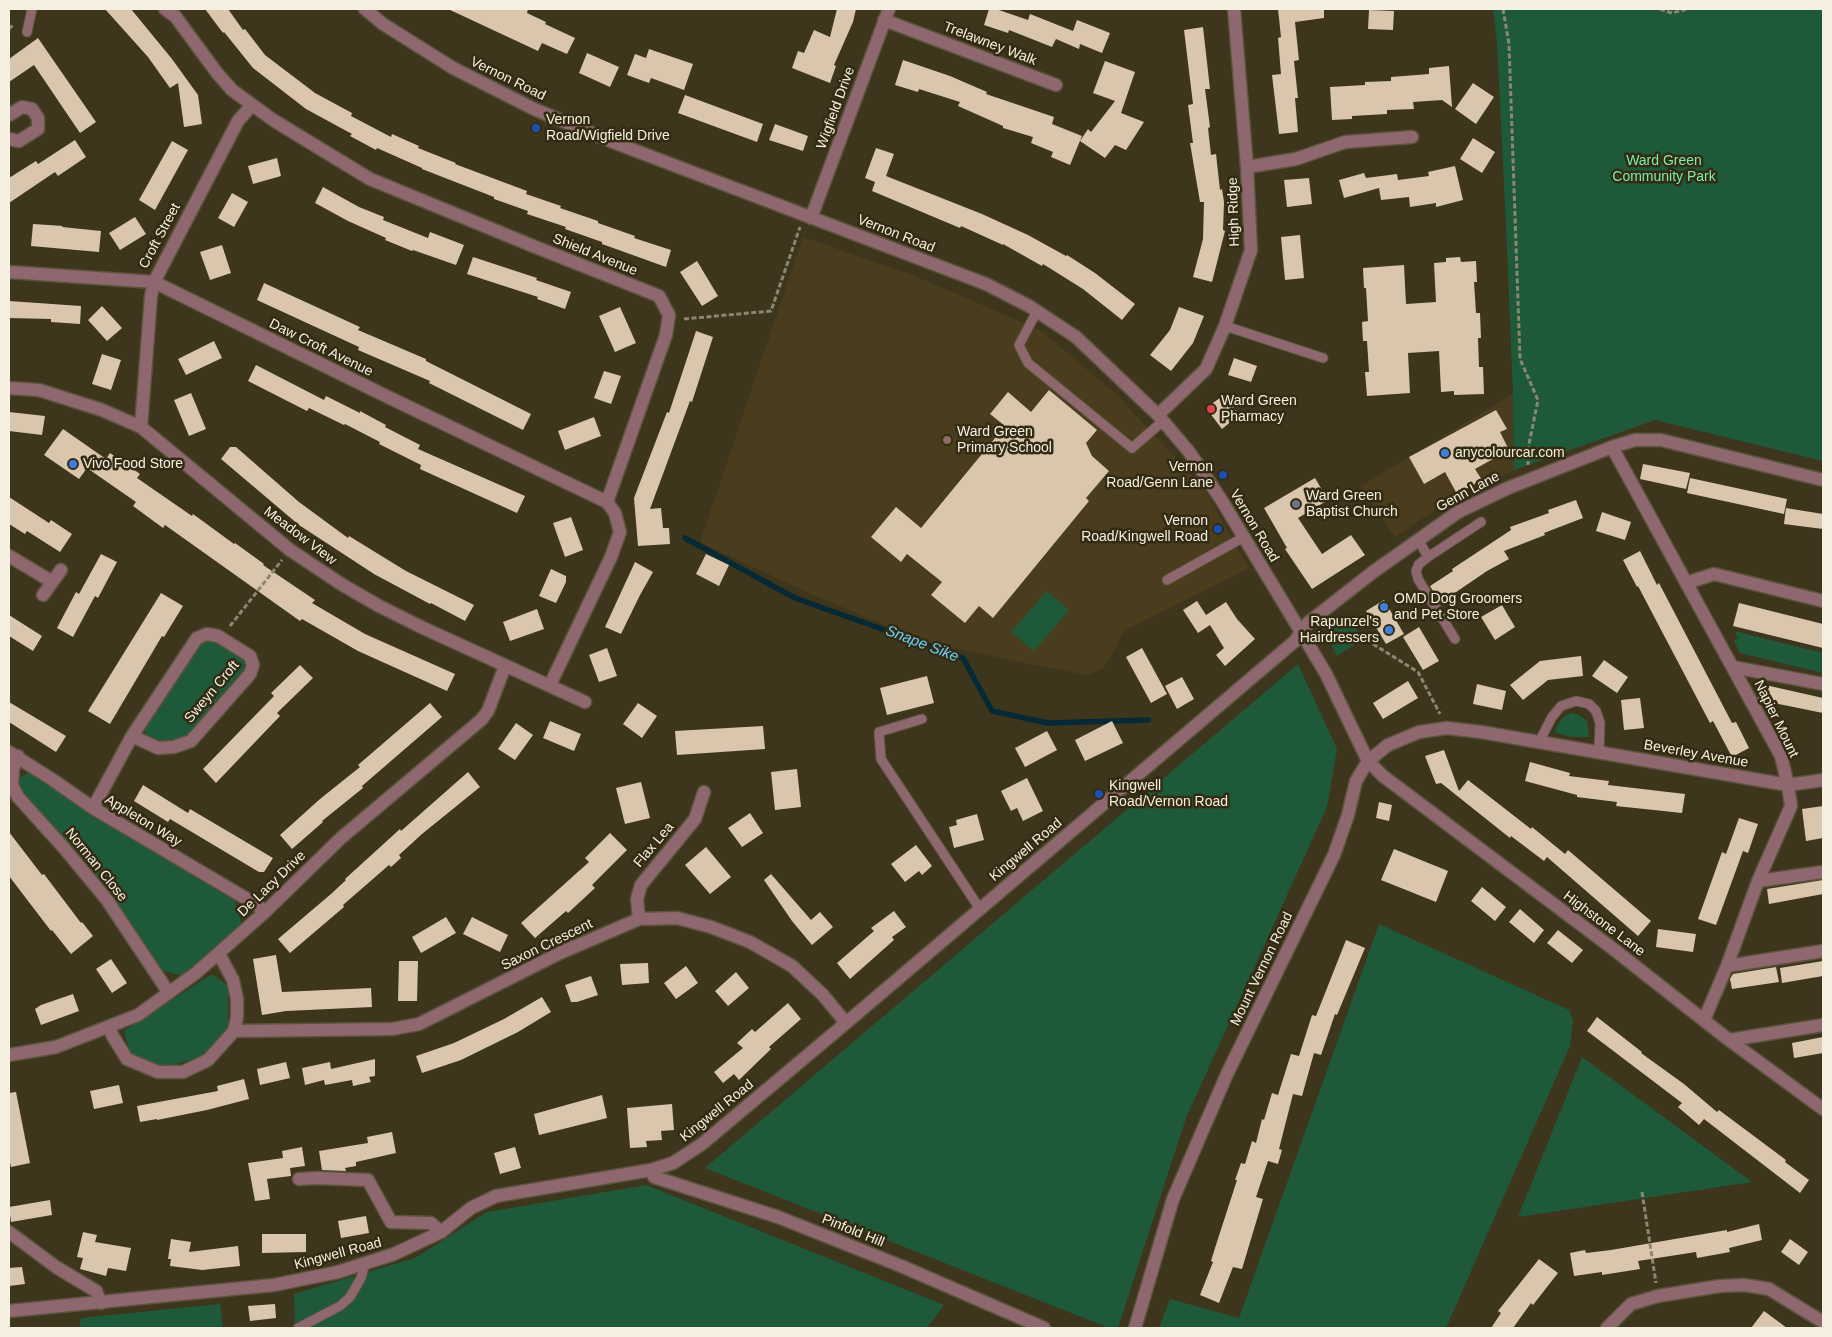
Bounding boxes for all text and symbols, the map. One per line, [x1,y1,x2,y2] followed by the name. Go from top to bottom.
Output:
[941,19,1039,69] street label: Trelawney Walk
[468,54,548,104] street label: Vernon Road
[813,65,859,151] street label: Wigfield Drive
[546,112,670,144] place label: Vernon Road/Wigfield Drive
[530,122,542,134] marker: Vernon Road/Wigfield Drive
[1612,153,1716,186] park label: Ward Green Community Park
[1224,177,1244,247] street label: High Ridge
[136,200,184,272] street label: Croft Street
[855,212,937,256] street label: Vernon Road
[550,230,640,280] street label: Shield Avenue
[266,316,376,380] street label: Daw Croft Avenue
[1221,393,1297,426] place label: Ward Green Pharmacy
[1205,403,1217,415] marker: Ward Green Pharmacy
[957,424,1052,457] place label: Ward Green Primary School
[941,434,953,446] marker: Ward Green Primary School
[1455,445,1565,461] place label: anycolourcar.com
[1439,447,1451,459] marker: anycolourcar.com
[83,456,183,472] place label: Vivo Food Store
[67,458,79,470] marker: Vivo Food Store
[1106,459,1213,492] place label: Vernon Road/Genn Lane
[1433,468,1503,516] street label: Genn Lane
[1217,469,1229,481] marker: Vernon Road/Genn Lane
[1226,487,1282,565] street label: Vernon Road
[1306,488,1398,520] place label: Ward Green Baptist Church
[1290,498,1302,510] marker: Ward Green Baptist Church
[260,503,340,569] street label: Meadow View
[1081,513,1208,546] place label: Vernon Road/Kingwell Road
[1212,523,1224,535] marker: Vernon Road/Kingwell Road
[1394,591,1522,624] place label: OMD Dog Groomers and Pet Store
[1378,601,1390,613] marker: OMD Dog Groomers and Pet Store
[1300,614,1379,646] place label: Rapunzel's Hairdressers
[883,622,961,666] water label: Snape Sike
[1383,624,1395,636] marker: Rapunzel's Hairdressers
[181,657,243,727] street label: Sweyn Croft
[1750,678,1802,760] street label: Napier Mount
[1643,737,1749,771] street label: Beverley Avenue
[1109,778,1228,810] place label: Kingwell Road/Vernon Road
[1093,788,1105,800] marker: Kingwell Road/Vernon Road
[102,791,184,851] street label: Appleton Way
[986,815,1066,885] street label: Kingwell Road
[630,819,678,871] street label: Flax Lea
[61,825,131,905] street label: Norman Close
[235,847,309,921] street label: De Lacy Drive
[1560,888,1648,960] street label: Highstone Lane
[1227,909,1297,1029] street label: Mount Vernon Road
[499,916,595,974] street label: Saxon Crescent
[677,1076,757,1146] street label: Kingwell Road
[819,1211,887,1251] street label: Pinfold Hill
[293,1234,383,1274] street label: Kingwell Road

